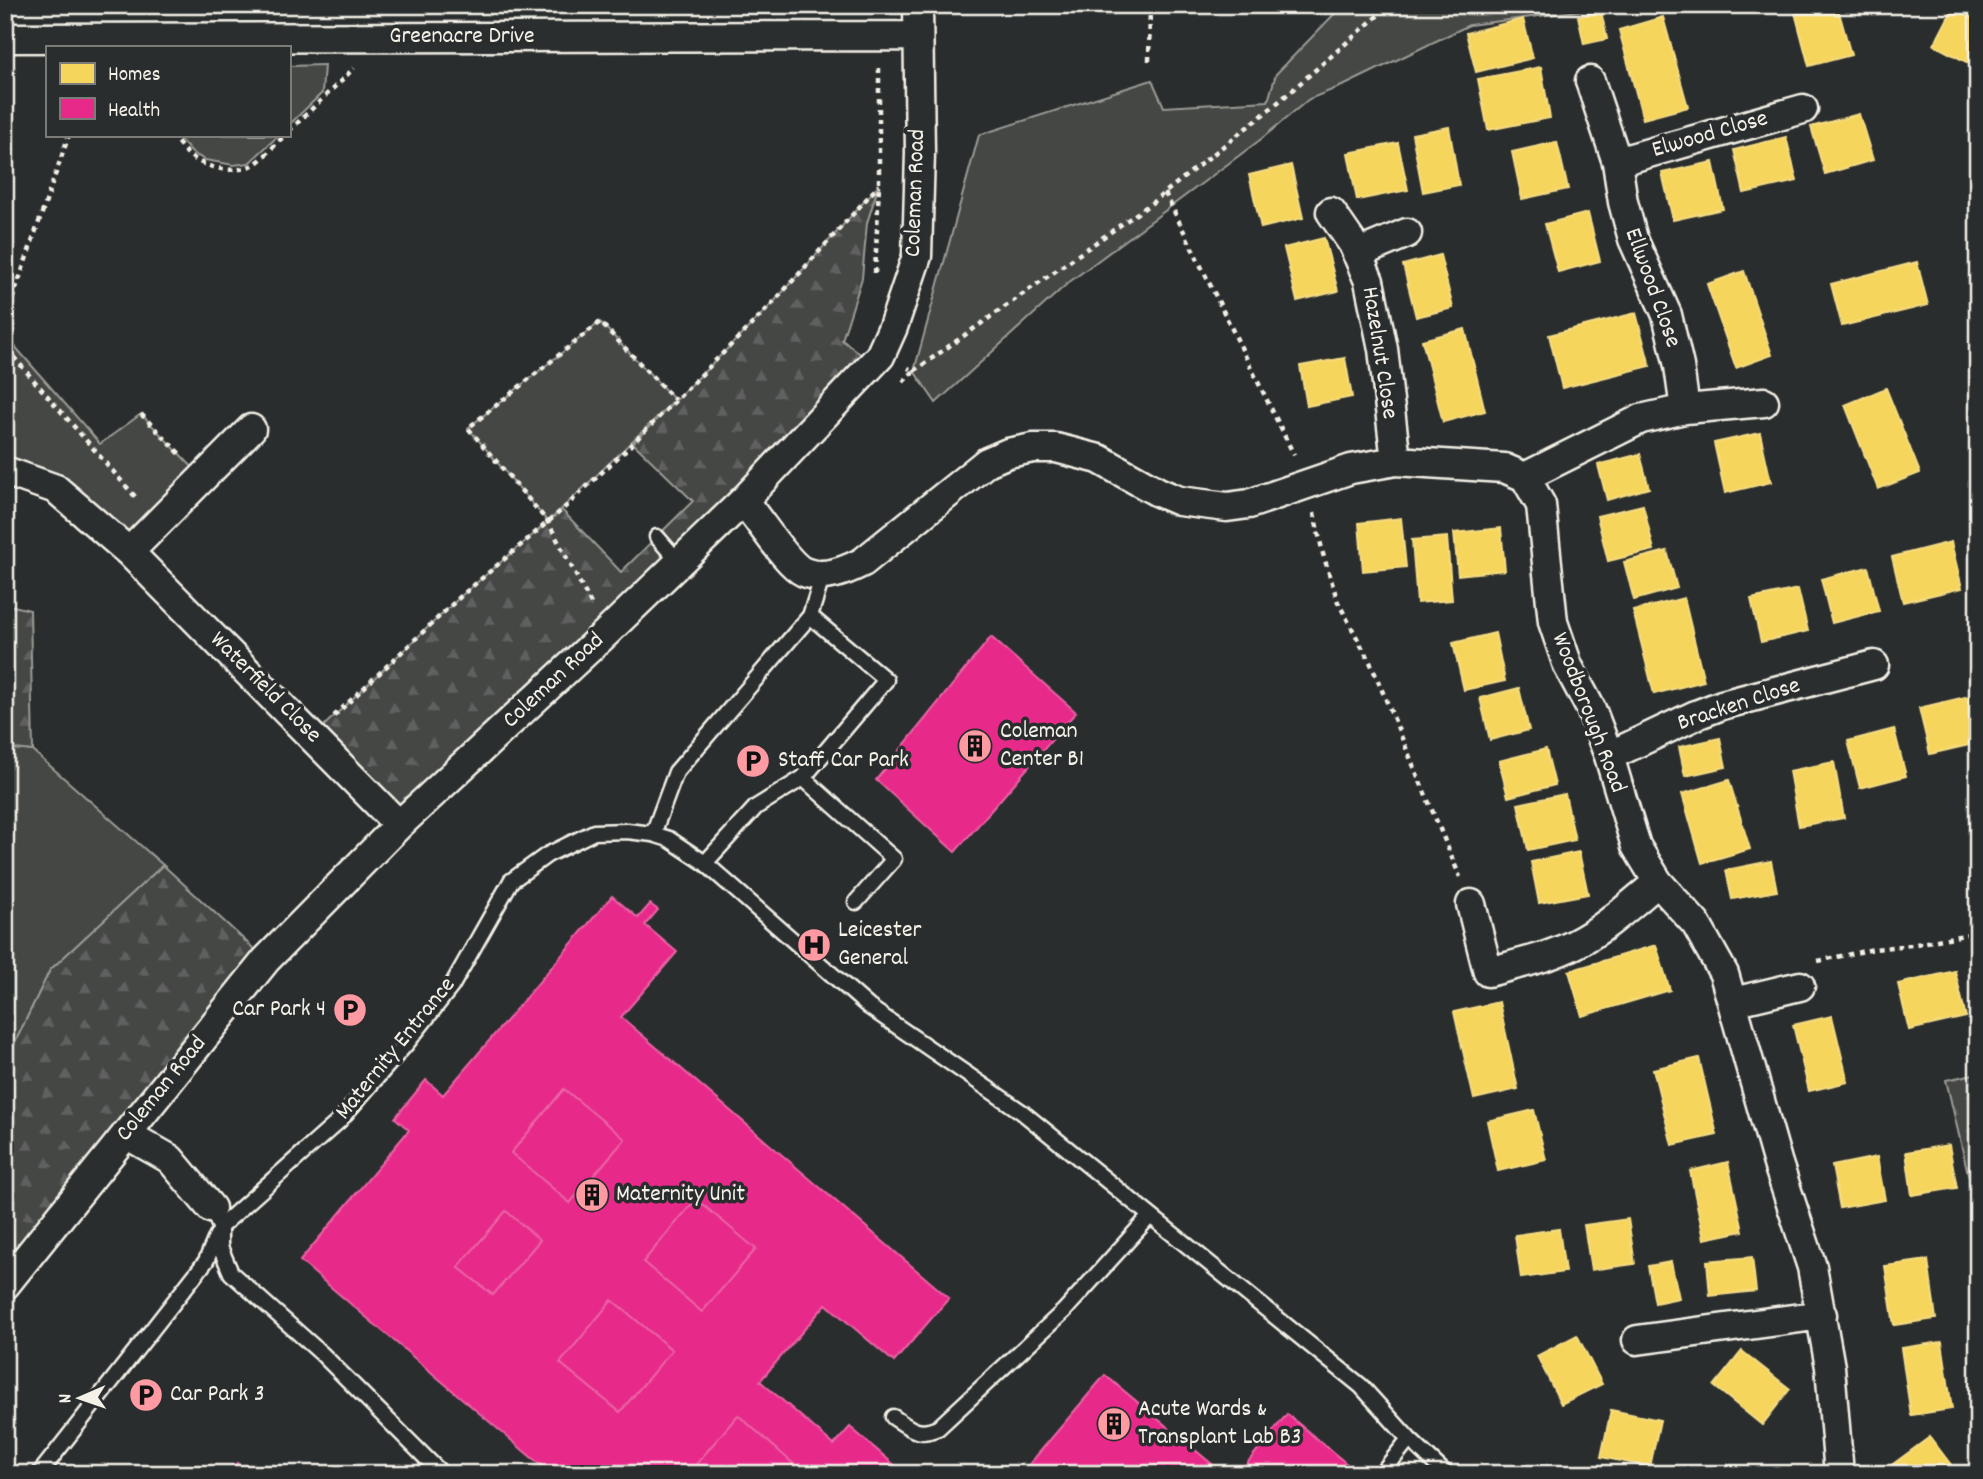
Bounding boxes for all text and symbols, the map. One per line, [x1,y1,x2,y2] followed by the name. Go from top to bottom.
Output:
[389,20,535,54] street label: Greenacre Drive
[46,46,290,136] legend
[108,61,161,91] text: Homes
[108,97,160,127] text: Health
[1648,102,1772,168] street label: Elwood Close
[897,128,935,258] street label: Coleman Road
[1615,224,1689,352] street label: Ellwood Close
[1352,284,1406,422] street label: Hazelnut Close
[201,624,329,752] street label: Waterfield Close
[496,625,612,737] street label: Coleman Road
[1542,628,1634,798] street label: Woodborough Road
[1673,669,1805,741] street label: Bracken Close
[1000,715,1084,777] place label: Coleman Center B1
[956,727,994,765] building icon: Coleman Center B1
[734,742,772,780] parking icon: Staff Car Park
[778,744,909,778] place label: Staff Car Park
[838,914,921,976] place label: Leicester General
[795,926,833,964] hospital icon: Leicester General
[328,970,464,1128] street label: Maternity Entrance
[331,991,369,1029] parking icon: Car Park 4
[232,993,326,1027] place label: Car Park 4
[109,1029,215,1149] street label: Coleman Road
[573,1176,611,1214] building icon: Maternity Unit
[616,1178,745,1212] place label: Maternity Unit
[46,1364,116,1434] north arrow
[127,1376,165,1414] parking icon: Car Park 3
[170,1378,265,1412] place label: Car Park 3
[53,1393,80,1404] text: N
[1138,1393,1301,1455] place label: Acute Wards & Transplant Lab B3
[1095,1405,1133,1443] building icon: Acute Wards & Transplant Lab B3

